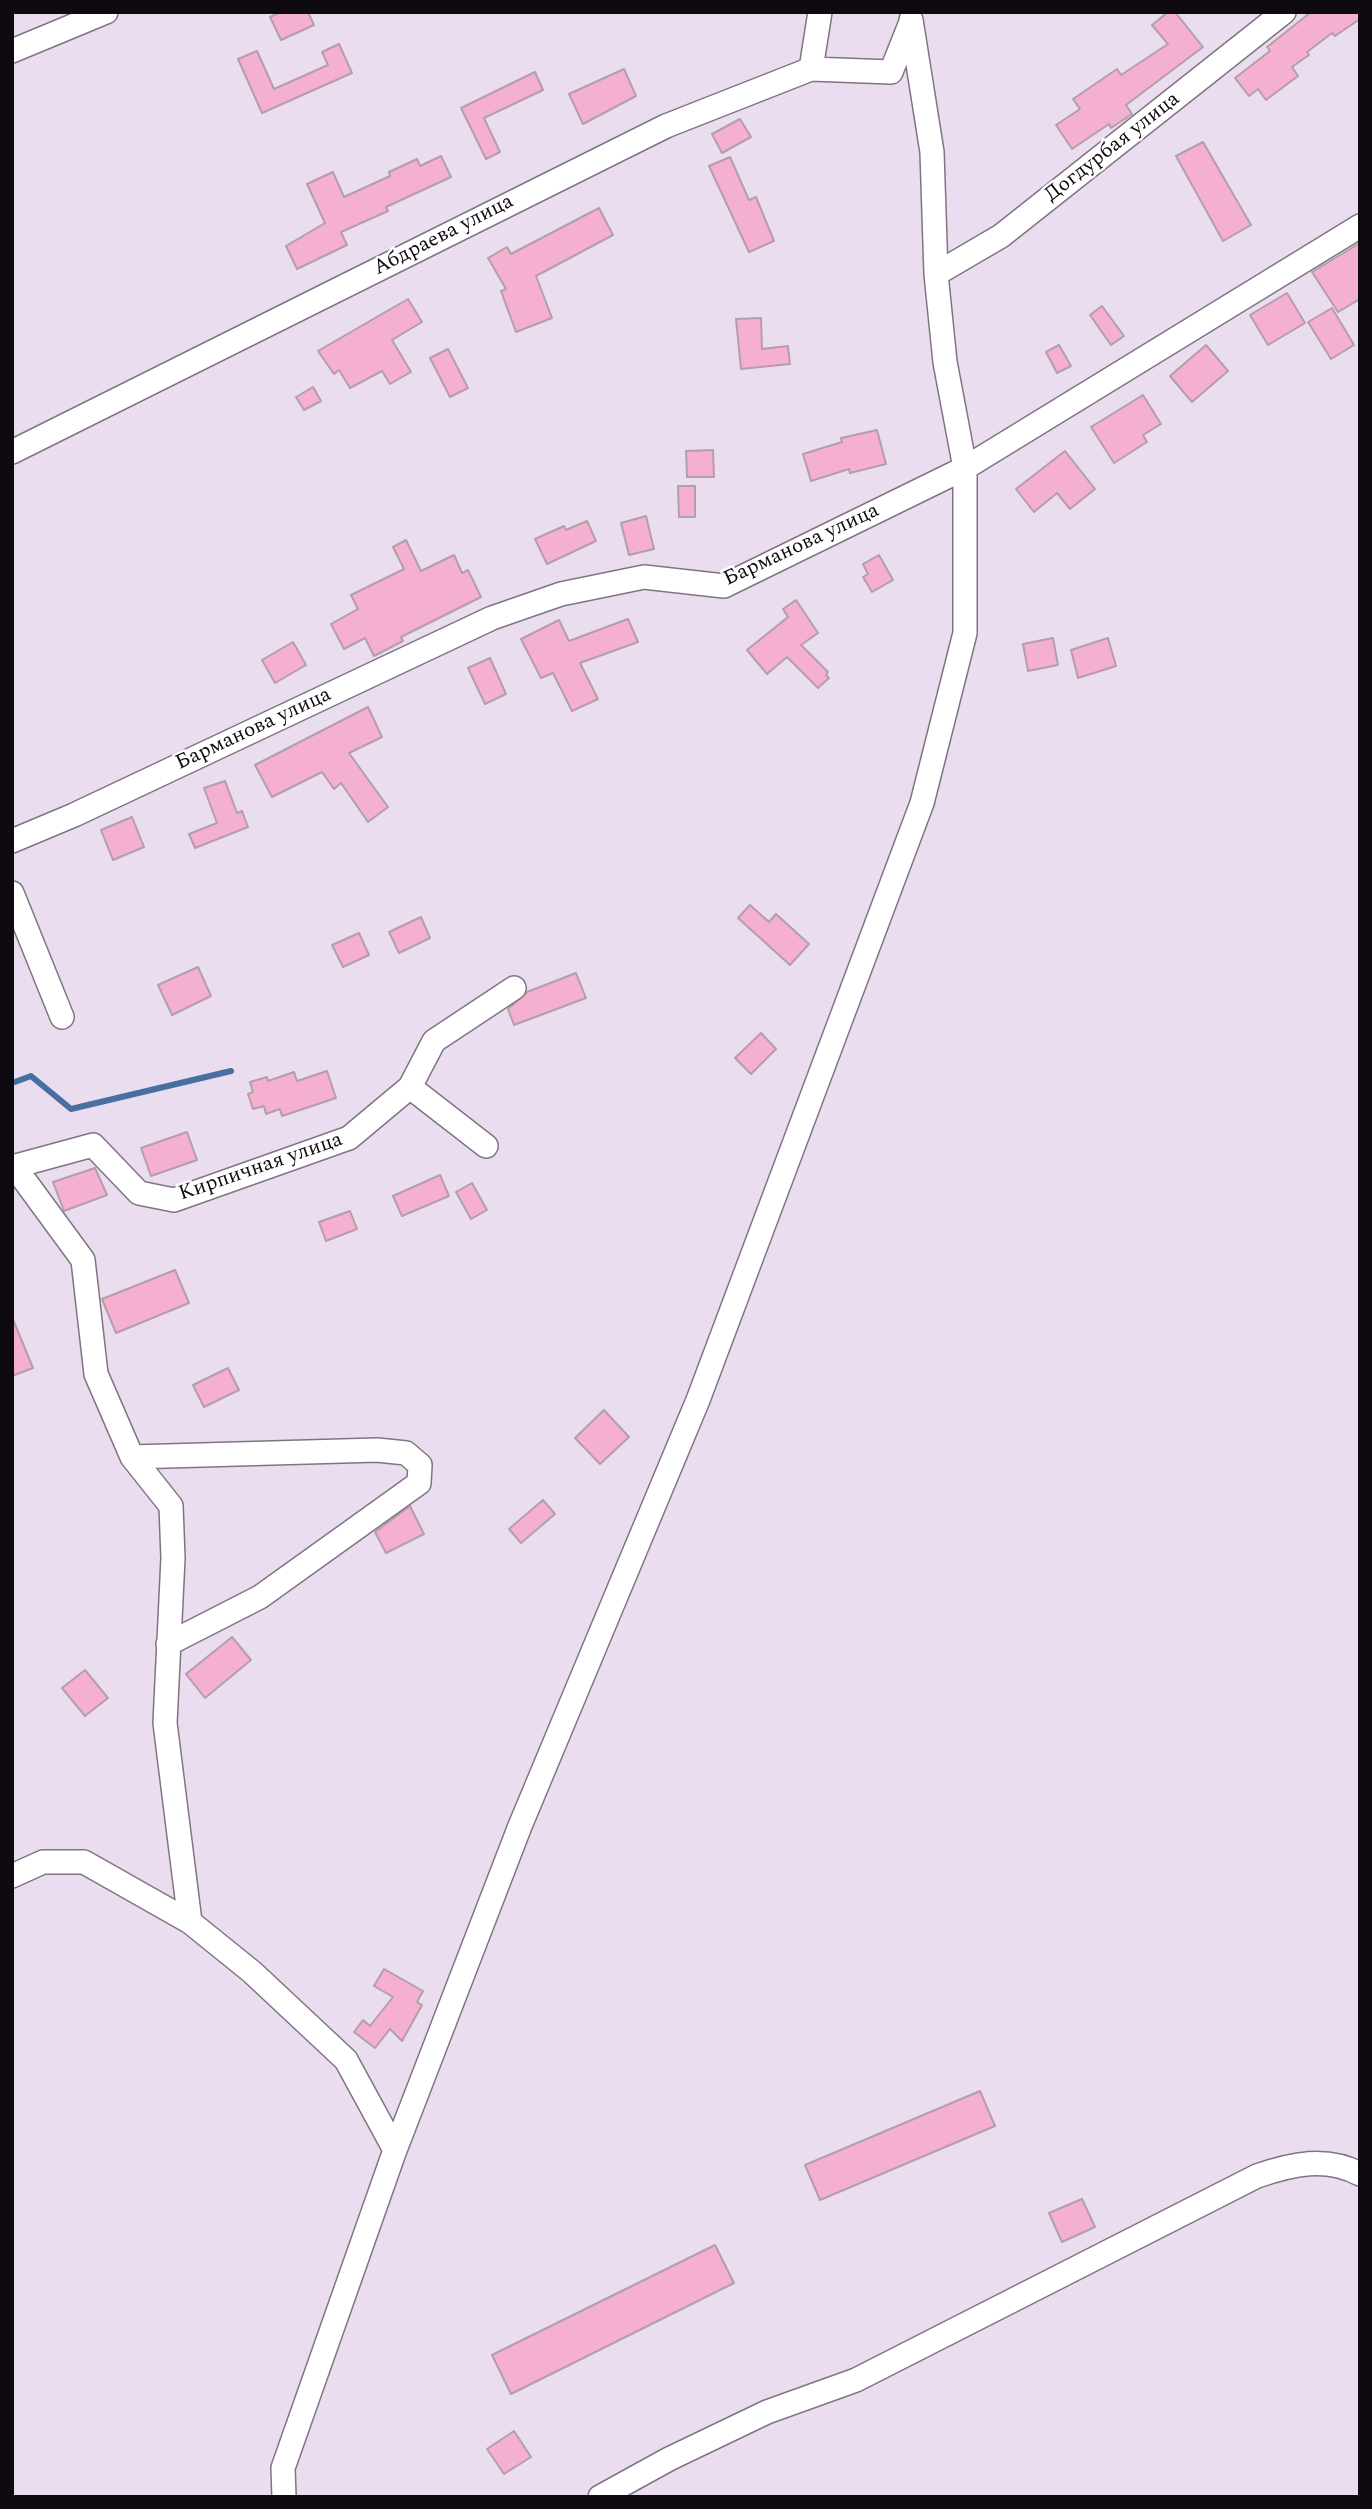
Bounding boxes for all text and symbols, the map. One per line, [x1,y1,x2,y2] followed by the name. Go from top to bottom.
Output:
[1041,87,1185,209] street label: Догдурбая улица
[370,190,518,282] street label: Абдраева улица
[720,499,884,593] street label: Барманова улица
[172,683,336,777] street label: Барманова улица
[176,1128,346,1208] street label: Кирпичная улица

